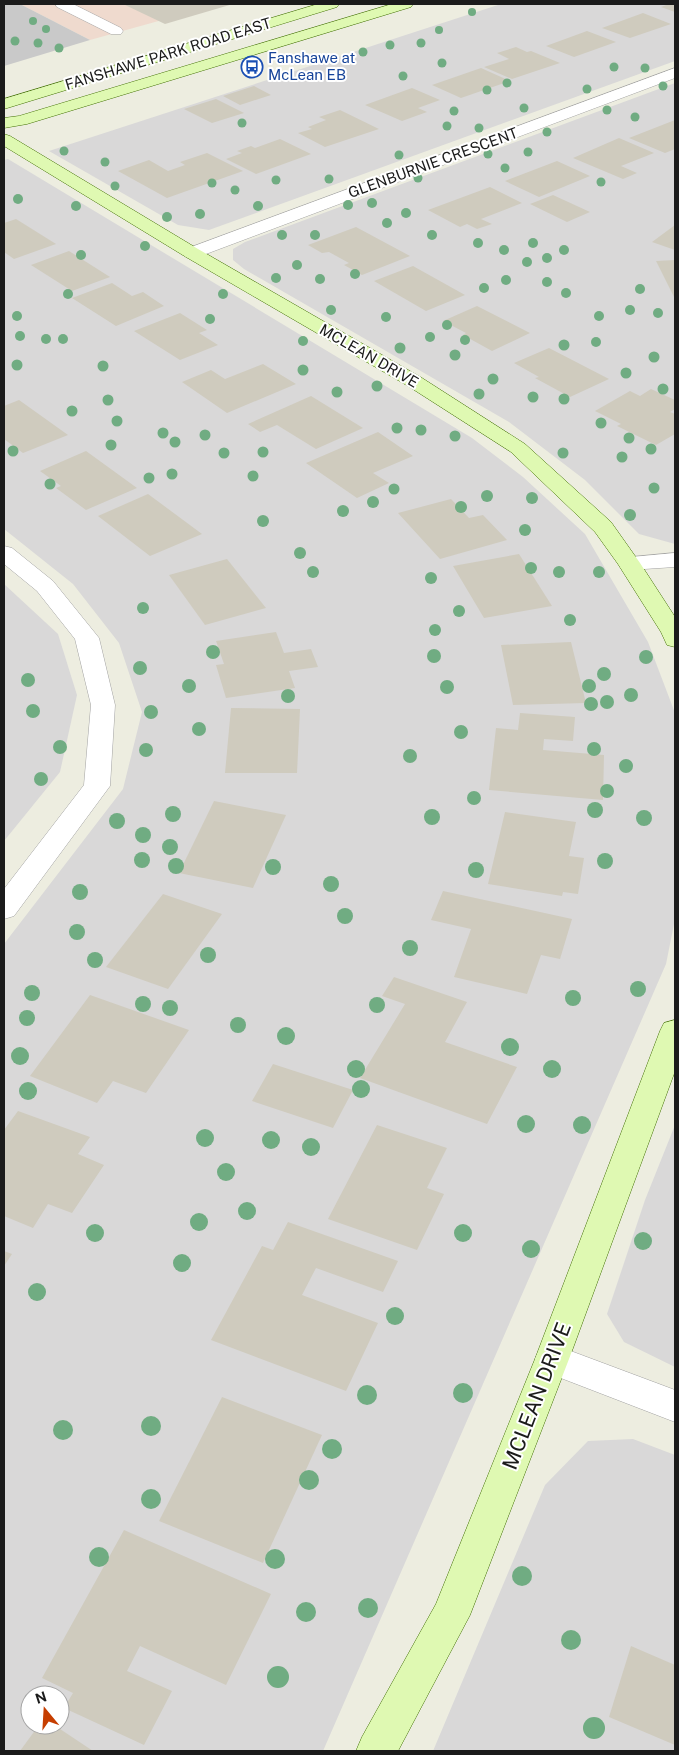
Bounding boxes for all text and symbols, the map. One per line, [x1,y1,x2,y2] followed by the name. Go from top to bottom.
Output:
[63,14,273,93] street label: FANSHAWE PARK ROAD EAST
[268,49,355,83] place label: Fanshawe at McLean EB
[240,55,264,79] bus stop icon: Fanshawe at McLean EB
[346,124,520,201] street label: GLENBURNIE CRESCENT
[317,320,422,391] street label: MCLEAN DRIVE
[497,1319,576,1473] street label: MCLEAN DRIVE
[20,1685,70,1735] north arrow
[33,1688,49,1707] text: N

